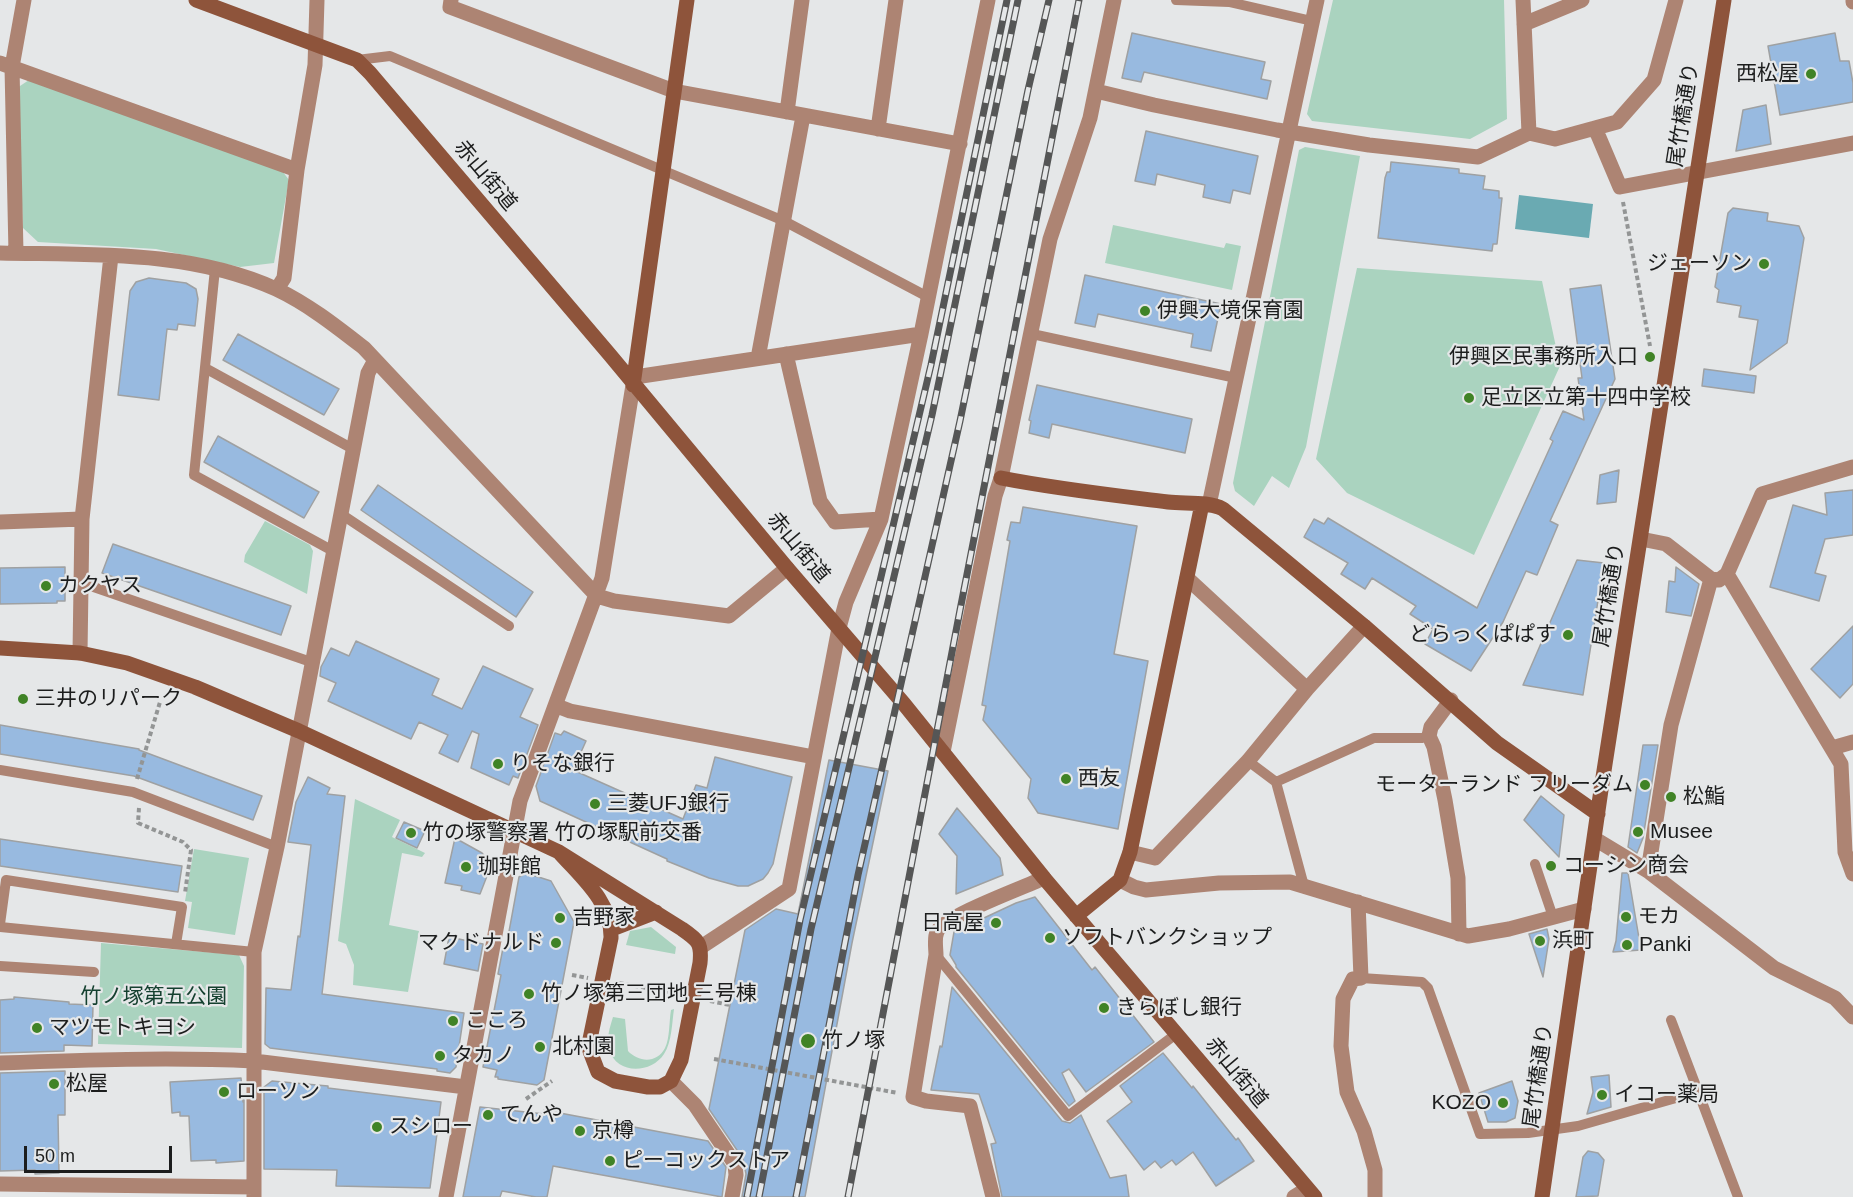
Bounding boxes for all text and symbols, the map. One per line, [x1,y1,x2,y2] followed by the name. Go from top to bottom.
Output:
[1663,61,1705,169] street label: 尾竹橋通り
[1736,61,1799,87] place label: 西松屋
[1804,67,1818,81] marker: 西松屋
[448,136,522,216] street label: 赤山街道
[1647,251,1752,277] place label: ジェーソン
[1757,257,1771,271] marker: ジェーソン
[1157,298,1304,324] place label: 伊興大境保育園
[1138,304,1152,318] marker: 伊興大境保育園
[1449,344,1638,370] place label: 伊興区民事務所入口
[1643,350,1657,364] marker: 伊興区民事務所入口
[1481,385,1691,411] place label: 足立区立第十四中学校
[1462,391,1476,405] marker: 足立区立第十四中学校
[761,508,835,588] street label: 赤山街道
[1589,541,1631,649] street label: 尾竹橋通り
[58,573,142,599] place label: カクヤス
[39,579,53,593] marker: カクヤス
[1409,622,1556,648] place label: どらっくぱぱす
[1561,628,1575,642] marker: どらっくぱぱす
[35,686,182,712] place label: 三井のリパーク
[16,692,30,706] marker: 三井のリパーク
[510,751,615,777] place label: りそな銀行
[491,757,505,771] marker: りそな銀行
[1078,766,1120,792] place label: 西友
[1059,772,1073,786] marker: 西友
[1375,772,1633,798] place label: モーターランド フリーダム
[1638,778,1652,792] marker: モーターランド フリーダム
[1683,784,1725,810] place label: 松鮨
[1664,790,1678,804] marker: 松鮨
[607,791,729,817] place label: 三菱UFJ銀行
[588,797,602,811] marker: 三菱UFJ銀行
[1650,819,1713,845] place label: Musee
[423,820,702,846] place label: 竹の塚警察署 竹の塚駅前交番
[1631,825,1645,839] marker: Musee
[404,826,418,840] marker: 竹の塚警察署 竹の塚駅前交番
[1563,853,1689,879] place label: コーシン商会
[478,854,541,880] place label: 珈琲館
[1544,859,1558,873] marker: コーシン商会
[459,860,473,874] marker: 珈琲館
[1638,904,1680,930] place label: モカ
[572,905,635,931] place label: 吉野家
[921,910,984,936] place label: 日高屋
[1619,910,1633,924] marker: モカ
[553,911,567,925] marker: 吉野家
[989,916,1003,930] marker: 日高屋
[1062,925,1272,951] place label: ソフトバンクショップ
[1552,928,1594,954] place label: 浜町
[418,930,544,956] place label: マクドナルド
[1043,931,1057,945] marker: ソフトバンクショップ
[1639,932,1692,958] place label: Panki
[1533,934,1547,948] marker: 浜町
[549,936,563,950] marker: マクドナルド
[1620,938,1634,952] marker: Panki
[541,981,757,1007] place label: 竹ノ塚第三団地 三号棟
[81,984,227,1010] park label: 竹ノ塚第五公園
[522,987,536,1001] marker: 竹ノ塚第三団地 三号棟
[1116,995,1242,1021] place label: きらぼし銀行
[1097,1001,1111,1015] marker: きらぼし銀行
[465,1008,528,1034] place label: こころ
[446,1014,460,1028] marker: こころ
[49,1015,196,1041] place label: マツモトキヨシ
[30,1021,44,1035] marker: マツモトキヨシ
[1519,1022,1559,1130] street label: 尾竹橋通り
[822,1028,885,1054] place label: 竹ノ塚
[799,1032,817,1050] marker: 竹ノ塚
[1199,1033,1273,1113] street label: 赤山街道
[552,1034,615,1060] place label: 北村園
[533,1040,547,1054] marker: 北村園
[452,1043,515,1069] place label: タカノ
[433,1049,447,1063] marker: タカノ
[66,1071,108,1097] place label: 松屋
[47,1077,61,1091] marker: 松屋
[236,1079,320,1105] place label: ローソン
[1614,1082,1719,1108] place label: イコー薬局
[217,1085,231,1099] marker: ローソン
[1595,1088,1609,1102] marker: イコー薬局
[1431,1090,1491,1116] place label: KOZO
[1496,1096,1510,1110] marker: KOZO
[500,1102,563,1128] place label: てんや
[481,1108,495,1122] marker: てんや
[389,1114,473,1140] place label: スシロー
[592,1118,634,1144] place label: 京樽
[370,1120,384,1134] marker: スシロー
[573,1124,587,1138] marker: 京樽
[27,1134,176,1172] scale bar
[35,1146,75,1166] text: 50 m
[622,1148,790,1174] place label: ピーコックストア
[603,1154,617,1168] marker: ピーコックストア

